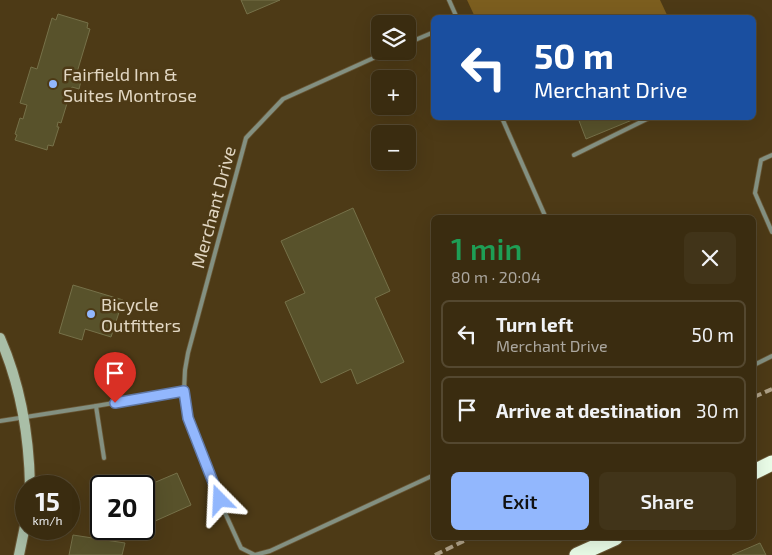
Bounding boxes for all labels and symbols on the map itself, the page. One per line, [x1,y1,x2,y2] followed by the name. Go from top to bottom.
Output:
[63,63,197,106] place label: Fairfield Inn & Suites Montrose
[47,78,59,90] marker: Fairfield Inn & Suites Montrose
[186,143,240,271] street label: Merchant Drive
[101,293,181,336] place label: Bicycle Outfitters
[85,308,97,320] marker: Bicycle Outfitters
[94,352,136,403] pin
[193,473,245,525] position arrow
[90,475,155,540] speed limit sign: 20

